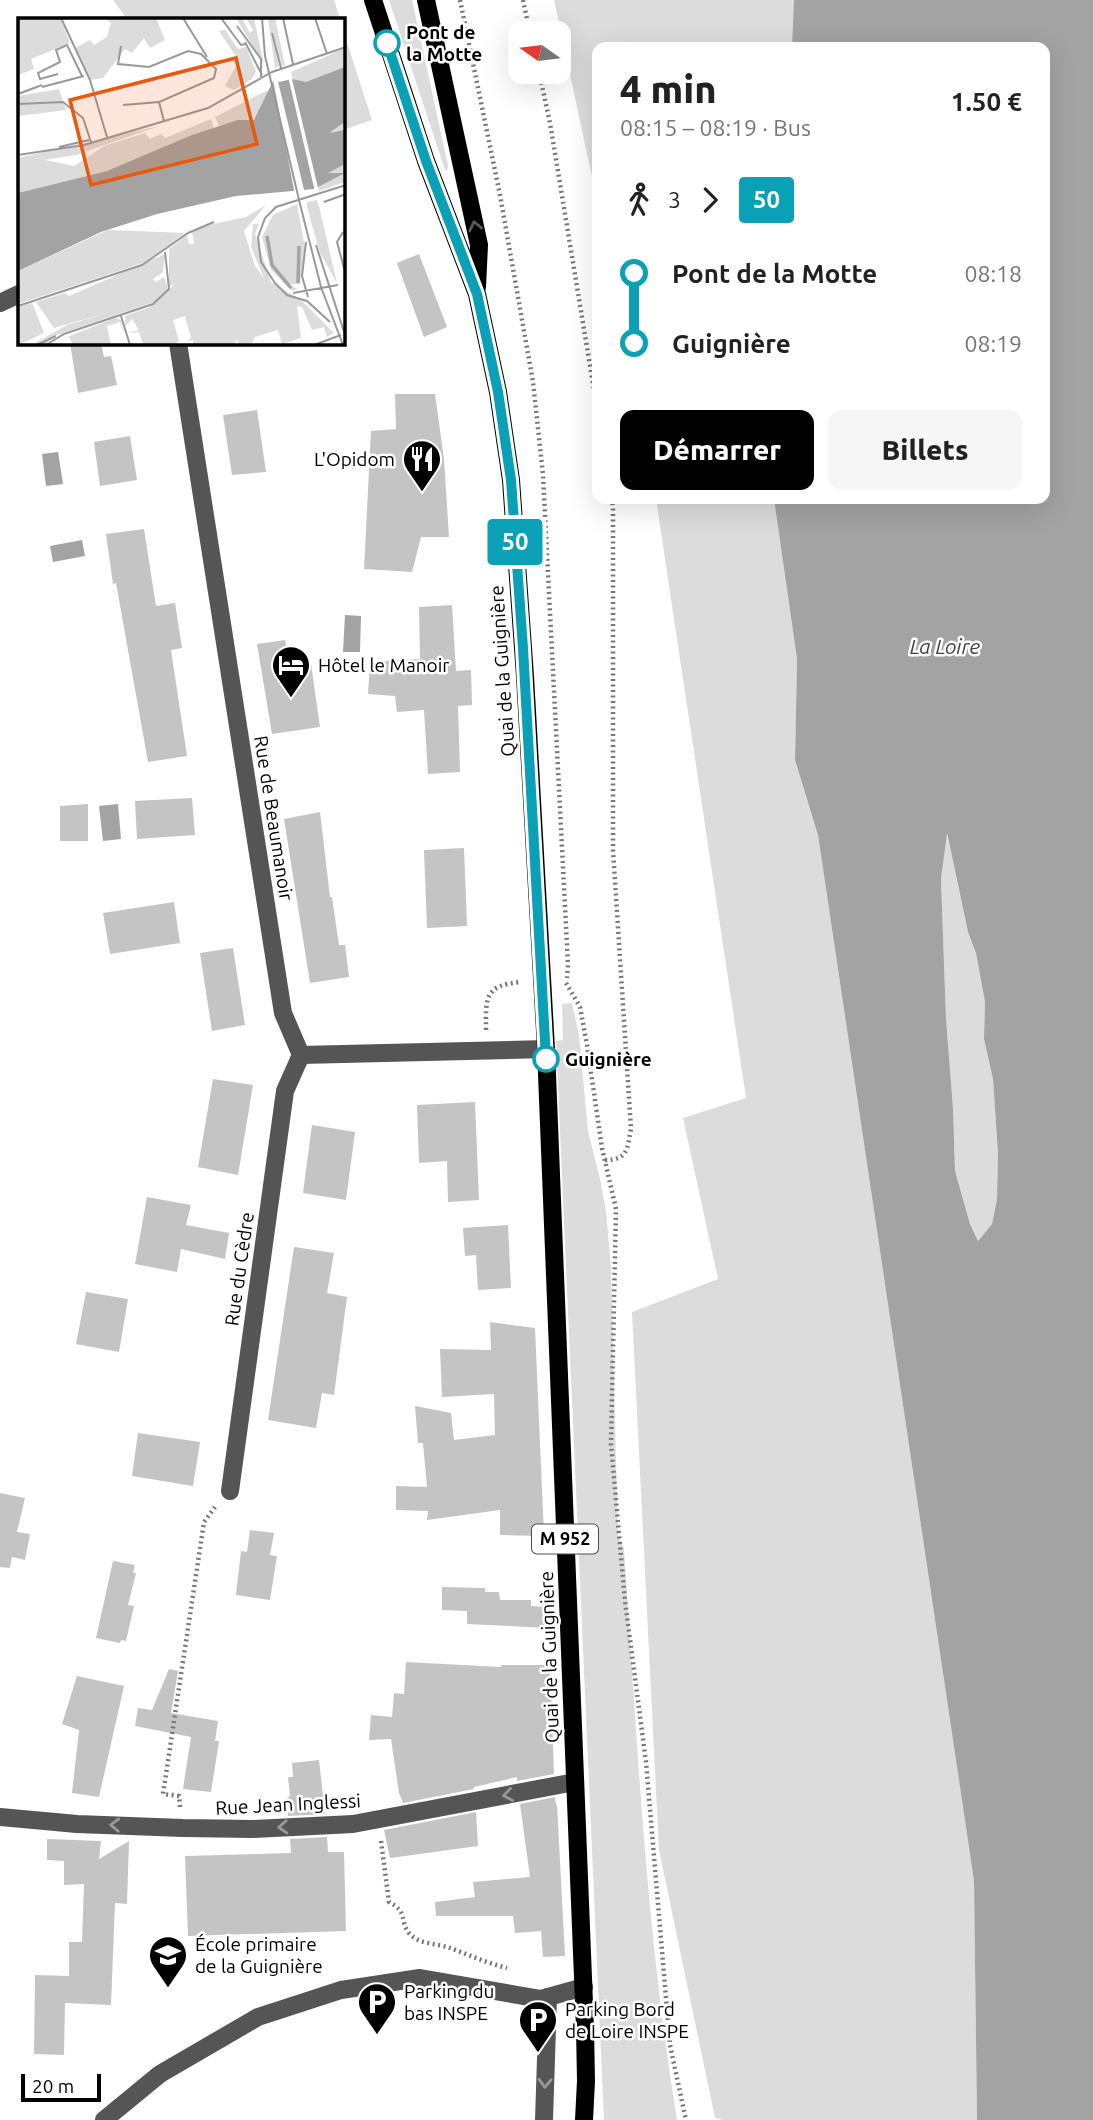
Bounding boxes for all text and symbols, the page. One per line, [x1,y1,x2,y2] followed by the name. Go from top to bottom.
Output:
[18,18,345,345] inset map
[406,21,482,65] place label: Pont de la Motte
[508,21,570,84] north arrow
[508,21,571,84] map controls
[374,30,400,56] marker: Pont de la Motte
[620,68,717,110] text: 4 min
[951,87,1022,116] text: 1.50 €
[620,115,811,140] text: 08:15 – 08:19 · Bus
[620,181,658,219] icon: walk
[691,181,729,219] icon: forward
[753,186,780,213] text: 50
[668,187,681,212] text: 3
[469,220,484,232] one-way arrow
[672,259,877,288] text: Pont de la Motte
[964,261,1022,286] text: 08:18
[672,329,791,358] text: Guignière
[964,331,1022,356] text: 08:19
[620,410,814,490] button: Démarrer
[828,410,1022,490] button: Billets
[401,438,443,493] restaurant icon: L'Opidom
[314,448,395,470] place label: L'Opidom
[484,519,546,565] line badge: 50
[501,528,529,555] text: 50
[485,584,519,758] street label: Quai de la Guignière
[910,634,981,658] water label: La Loire
[270,644,312,699] hotel icon: Hôtel le Manoir
[318,654,449,676] place label: Hôtel le Manoir
[250,734,298,902] street label: Rue de Beaumanoir
[533,1046,559,1072] marker: Guignière
[565,1048,652,1070] place label: Guignière
[220,1211,258,1327] street label: Rue du Cèdre
[532,1524,598,1554] road number: M 952
[535,1571,563,1743] street label: Quai de la Guignière
[502,1787,514,1802] one-way arrow
[215,1789,361,1819] street label: Rue Jean Inglessi
[109,1818,120,1833] one-way arrow
[277,1820,288,1835] one-way arrow
[195,1933,323,1977] place label: École primaire de la Guignière
[147,1934,189,1989] school or university icon: École primaire de la Guignière
[404,1980,494,2024] place label: Parking du bas INSPE
[356,1981,398,2036] parking icon: Parking du bas INSPE
[565,1998,689,2042] place label: Parking Bord de Loire INSPE
[517,1999,559,2054] parking icon: Parking Bord de Loire INSPE
[21,2071,102,2103] scale bar
[32,2075,74,2097] text: 20 m
[538,2078,553,2089] one-way arrow

